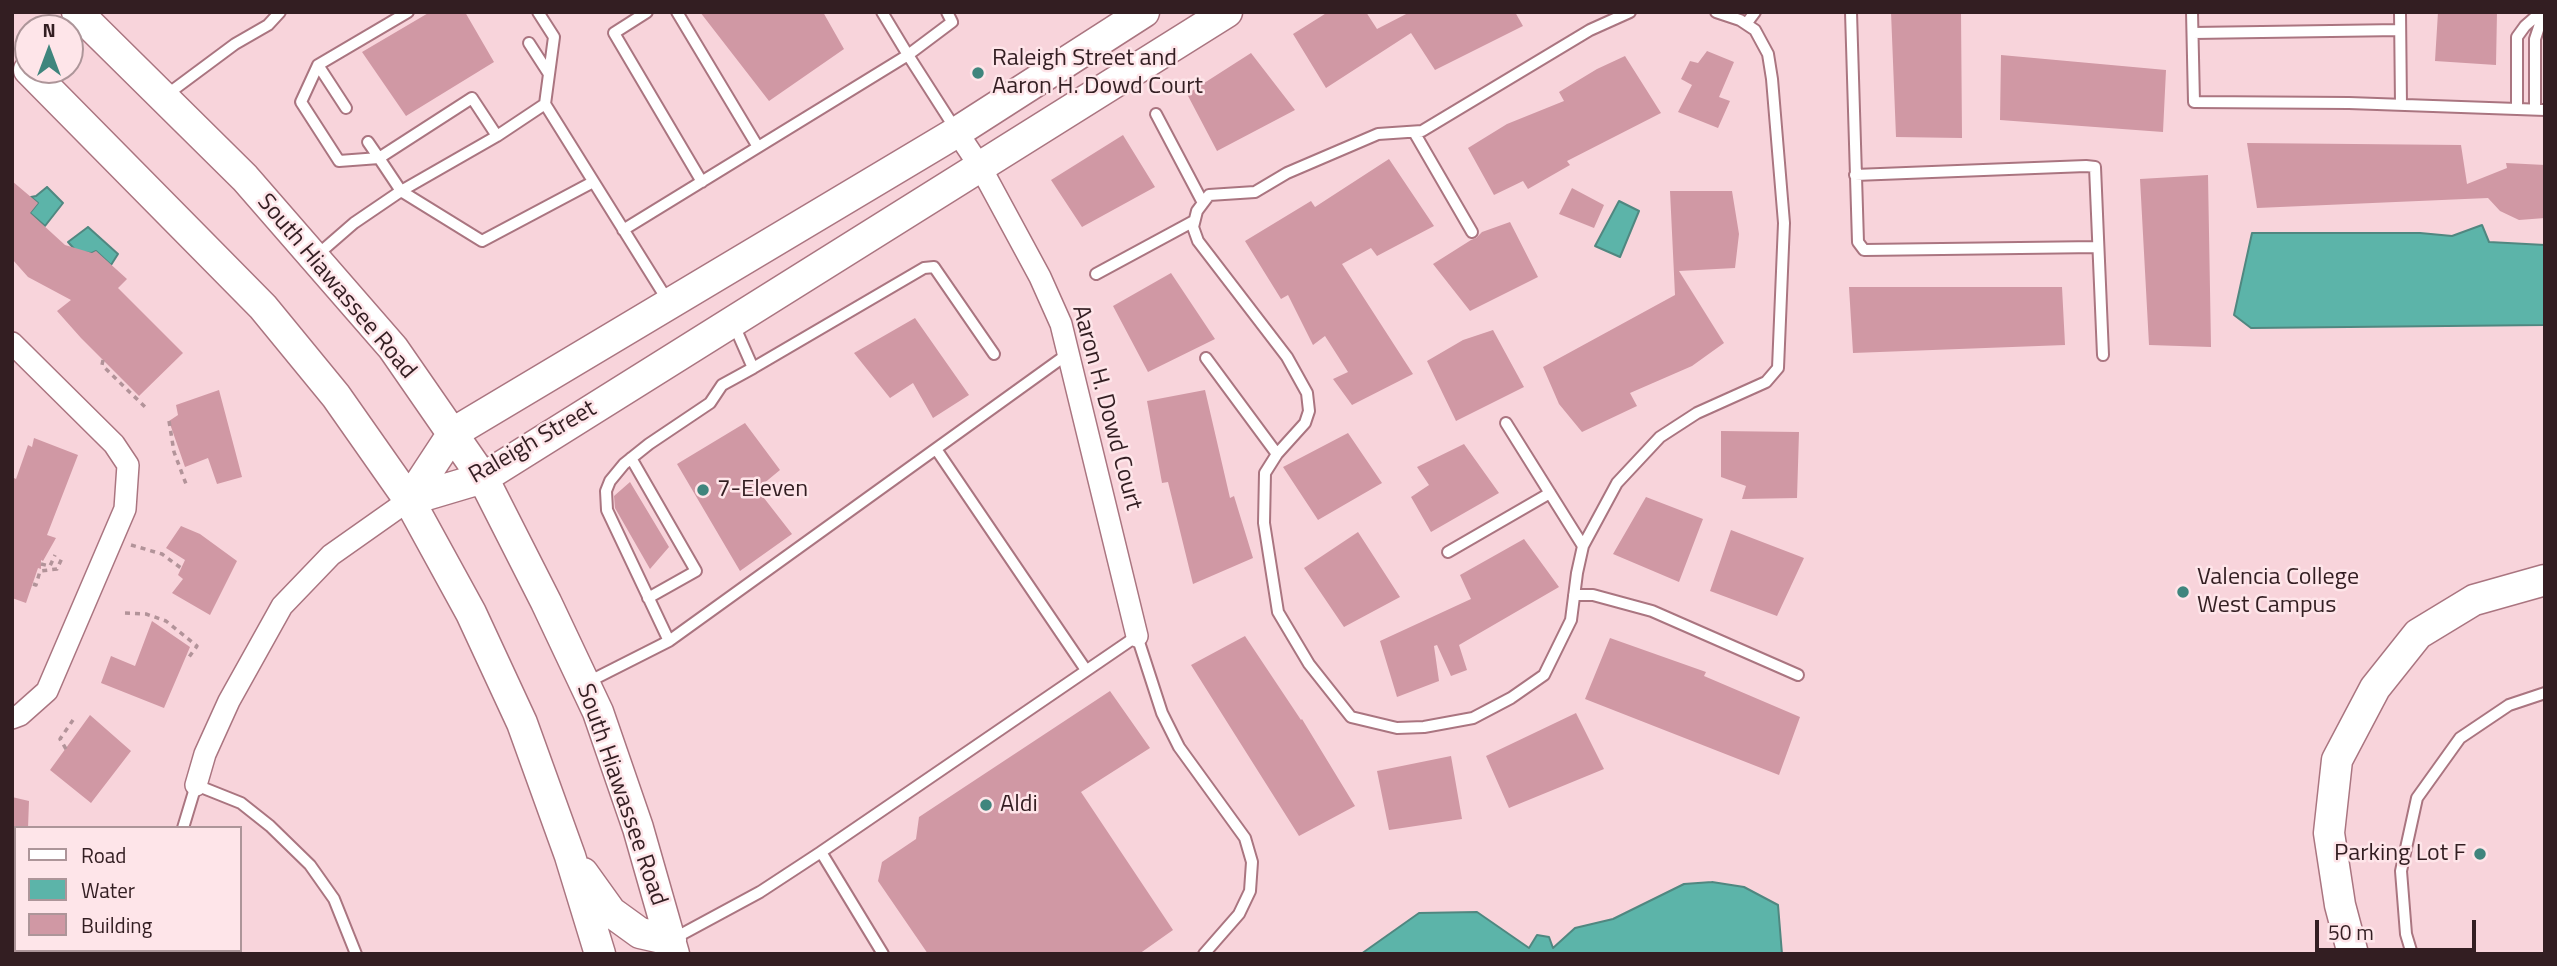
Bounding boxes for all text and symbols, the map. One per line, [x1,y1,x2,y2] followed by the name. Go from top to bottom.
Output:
[14,14,84,84] north arrow
[42,15,56,44] text: N
[992,45,1203,101] place label: Raleigh Street and Aaron H. Dowd Court
[970,65,986,81] marker: Raleigh Street and Aaron H. Dowd Court
[250,189,422,385] street label: South Hiawassee Road
[1065,302,1147,514] street label: Aaron H. Dowd Court
[464,395,602,491] street label: Raleigh Street
[717,476,808,504] place label: 7-Eleven
[695,482,711,498] marker: 7-Eleven
[2197,564,2359,620] place label: Valencia College West Campus
[2175,584,2191,600] marker: Valencia College West Campus
[570,680,672,910] street label: South Hiawassee Road
[1000,791,1038,819] place label: Aldi
[978,797,994,813] marker: Aldi
[14,826,242,952] legend
[81,839,126,871] text: Road
[2334,840,2466,868] place label: Parking Lot F
[2472,846,2488,862] marker: Parking Lot F
[81,874,135,906] text: Water
[2319,906,2480,950] scale bar
[81,909,152,941] text: Building
[2328,916,2374,948] text: 50 m

